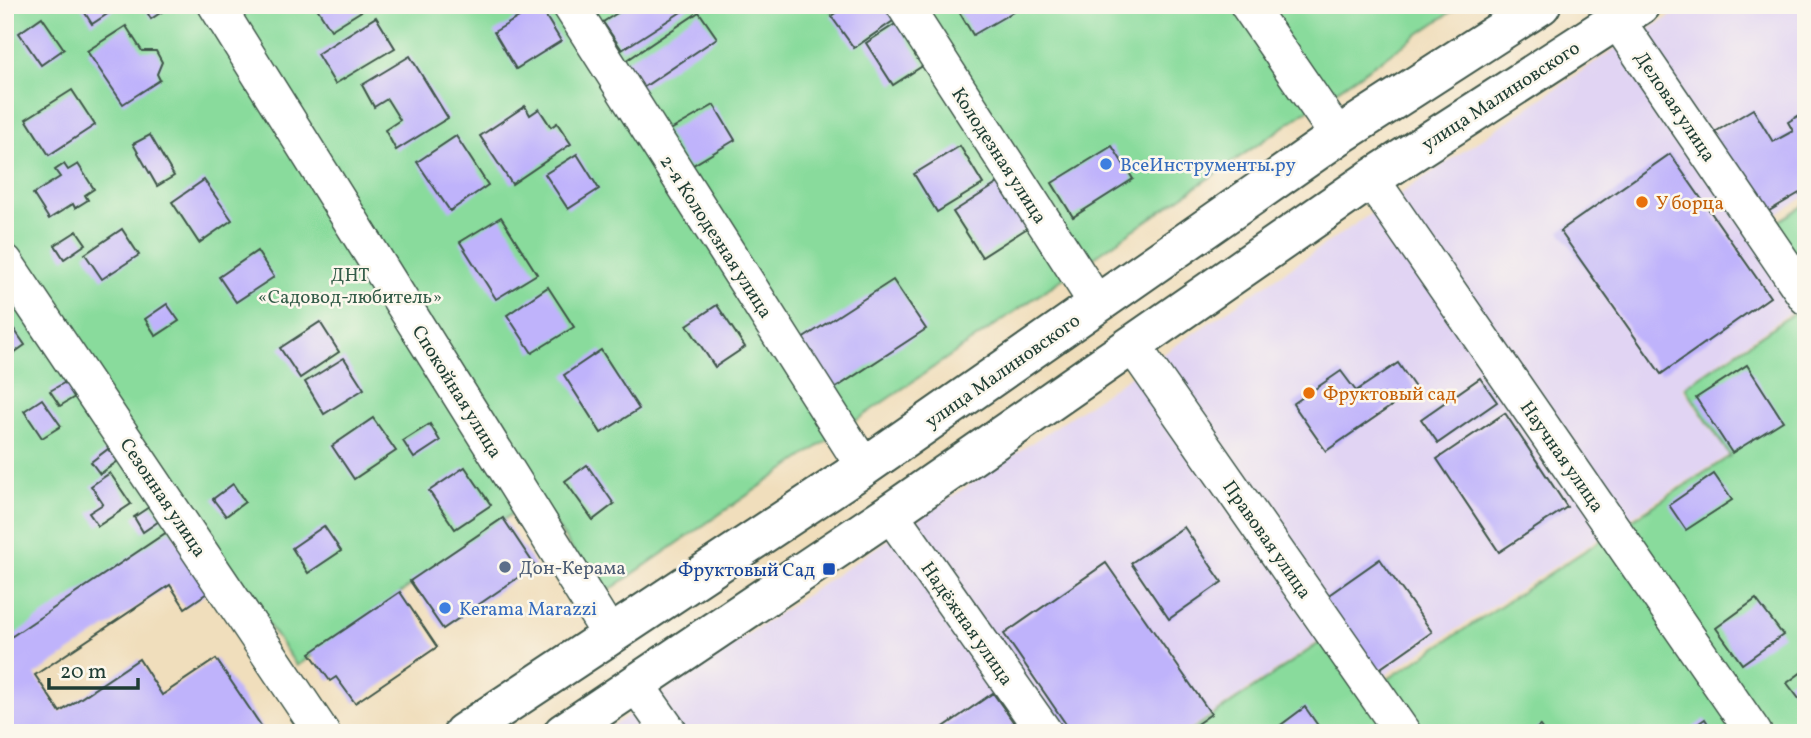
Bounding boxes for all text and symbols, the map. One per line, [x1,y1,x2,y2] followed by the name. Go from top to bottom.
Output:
[1417,36,1585,158] street label: улица Малиновского
[1628,47,1721,168] street label: Деловая улица
[944,83,1052,229] street label: Колодезная улица
[653,150,778,324] street label: 2-я Колодезная улица
[1120,153,1296,179] place label: ВсеИнструменты.ру
[1098,156,1114,172] marker: ВсеИнструменты.ру
[1656,191,1724,217] place label: У борца
[1634,194,1650,210] marker: У борца
[258,263,442,311] park label: ДНТ «Садовод-любитель»
[920,308,1086,435] street label: улица Малиновского
[405,321,508,463] street label: Спокойная улица
[1323,382,1456,408] place label: Фруктовый сад
[1301,385,1317,401] marker: Фруктовый сад
[1513,396,1609,518] street label: Научная улица
[113,433,212,563] street label: Сезонная улица
[1216,476,1317,605] street label: Правовая улица
[519,556,626,582] place label: Дон-Керама
[914,557,1019,691] street label: Надёжная улица
[678,558,815,584] place label: Фруктовый Сад
[497,559,513,575] marker: Дон-Керама
[821,561,837,577] marker: Фруктовый Сад
[459,597,597,623] place label: Kerama Marazzi
[437,600,453,616] marker: Kerama Marazzi
[49,647,138,691] scale bar
[60,658,106,687] text: 20 m

